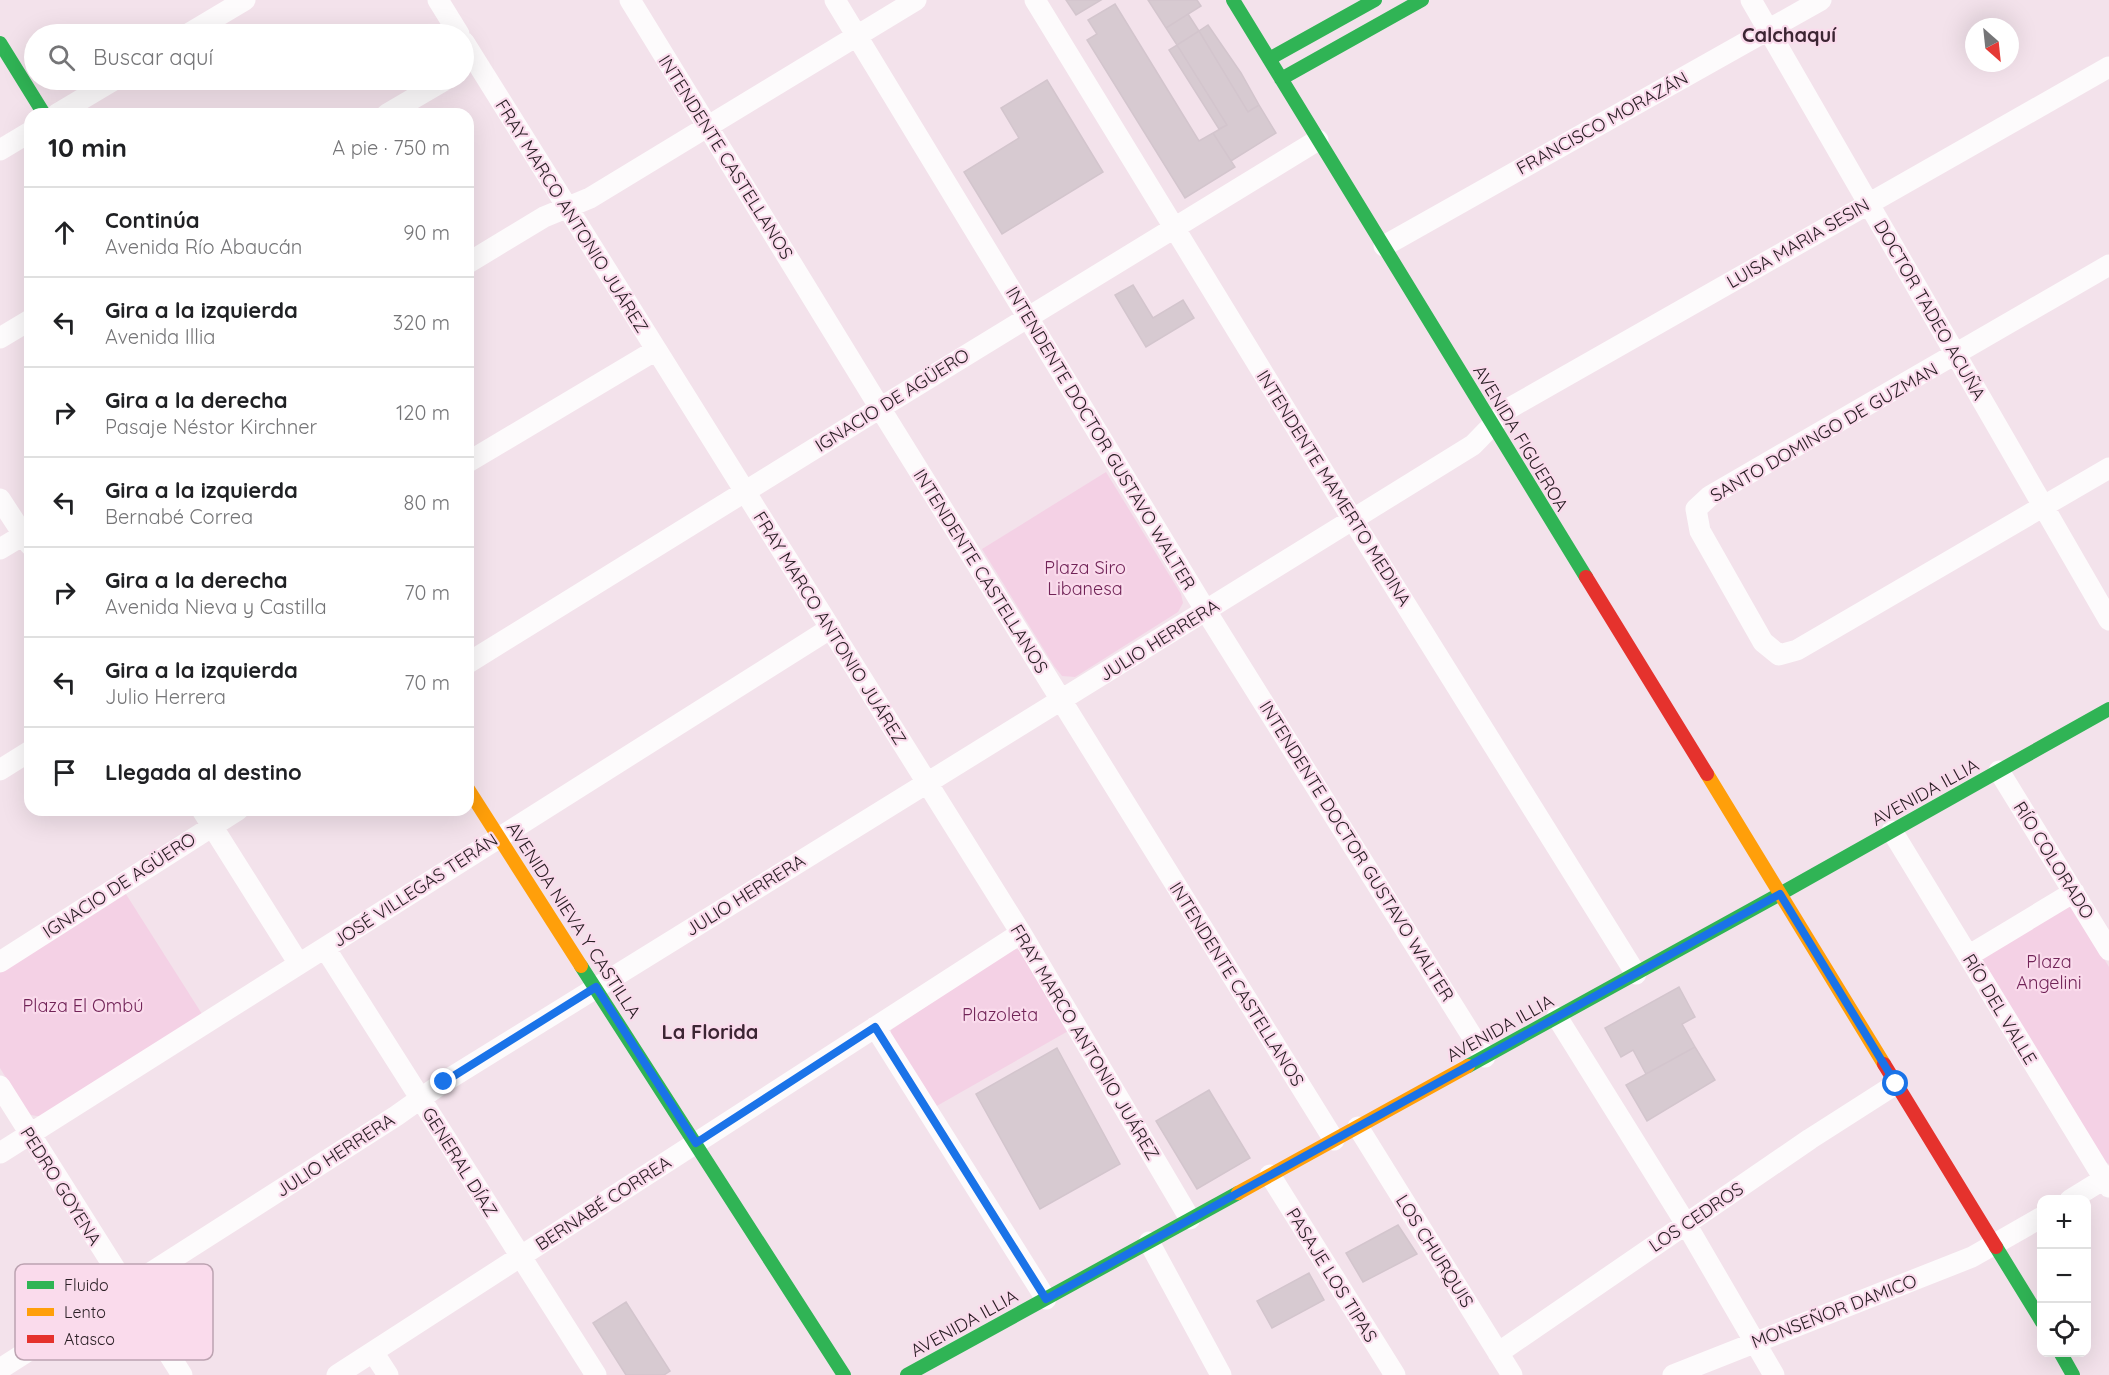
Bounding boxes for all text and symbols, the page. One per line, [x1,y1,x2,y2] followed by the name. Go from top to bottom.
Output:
[1965,18,2019,72] north arrow
[1742,22,1837,47] district label: Calchaquí
[24,24,474,90] search box
[45,41,78,74] icon: search
[93,43,213,71] text: Buscar aquí
[654,51,798,263] street label: INTENDENTE CASTELLANOS
[1512,66,1692,180] street label: FRANCISCO MORAZÁN
[490,95,654,337] street label: FRAY MARCO ANTONIO JUÁREZ
[48,131,127,164] text: 10 min
[332,135,450,160] text: A pie · 750 m
[1723,193,1873,293] street label: LUISA MARIA SESIN
[105,206,200,234] text: Continúa
[48,216,81,249] icon: ahead
[1869,216,1991,404] street label: DOCTOR TADEO ACUÑA
[403,220,450,245] text: 90 m
[105,234,302,259] text: Avenida Río Abaucán
[1001,282,1201,594] street label: INTENDENTE DOCTOR GUSTAVO WALTER
[105,296,298,324] text: Gira a la izquierda
[48,306,81,339] icon: left
[393,310,450,335] text: 320 m
[105,324,215,349] text: Avenida Illia
[811,343,973,457] street label: IGNACIO DE AGÜERO
[1706,357,1942,507] street label: SANTO DOMINGO DE GUZMAN
[1468,361,1574,516] street label: AVENIDA FIGUEROA
[1252,366,1417,611] street label: INTENDENTE MAMERTO MEDINA
[105,386,288,414] text: Gira a la derecha
[48,396,81,429] icon: right
[396,400,450,425] text: 120 m
[105,414,317,439] text: Pasaje Néstor Kirchner
[909,465,1053,677] street label: INTENDENTE CASTELLANOS
[105,476,298,504] text: Gira a la izquierda
[48,486,81,519] icon: left
[404,490,450,515] text: 80 m
[105,504,253,529] text: Bernabé Correa
[748,507,912,749] street label: FRAY MARCO ANTONIO JUÁREZ
[1044,556,1126,600] park label: Plaza Siro Libanesa
[105,566,288,594] text: Gira a la derecha
[48,576,81,609] icon: right
[404,580,450,605] text: 70 m
[105,594,327,619] text: Avenida Nieva y Castilla
[1095,594,1224,686] street label: JULIO HERRERA
[105,656,298,684] text: Gira a la izquierda
[48,666,81,699] icon: left
[404,670,450,695] text: 70 m
[105,684,226,709] text: Julio Herrera
[1255,697,1459,1005] street label: INTENDENTE DOCTOR GUSTAVO WALTER
[1867,753,1983,831] street label: AVENIDA ILLIA
[48,756,81,789] icon: arrive
[105,758,302,786] text: Llegada al destino
[2009,797,2099,923] street label: RÍO COLORADO
[502,817,646,1023] street label: AVENIDA NIEVA Y CASTILLA
[38,827,200,943] street label: IGNACIO DE AGÜERO
[328,828,502,952] street label: JOSÉ VILLEGAS TERÁN
[681,849,810,941] street label: JULIO HERRERA
[1165,878,1309,1090] street label: INTENDENTE CASTELLANOS
[1005,920,1165,1164] street label: FRAY MARCO ANTONIO JUÁREZ
[1958,949,2042,1069] street label: RÍO DEL VALLE
[2016,950,2082,994] park label: Plaza Angelini
[1442,989,1558,1067] street label: AVENIDA ILLIA
[23,994,143,1017] park label: Plaza El Ombú
[962,1003,1038,1026] park label: Plazoleta
[662,1019,758,1044] district label: La Florida
[430,1068,456,1094] route end
[1882,1070,1908,1096] route start
[417,1103,503,1221] street label: GENERAL DÍAZ
[271,1108,399,1202] street label: JULIO HERRERA
[15,1123,107,1250] street label: PEDRO GOYENA
[531,1150,675,1255] street label: BERNABÉ CORREA
[1644,1177,1748,1257] street label: LOS CEDROS
[1391,1190,1479,1312] street label: LOS CHURQUIS
[2037,1195,2091,1357] map controls
[2037,1195,2091,1249] button: +
[1281,1204,1383,1346] street label: PASAJE LOS TIPAS
[2037,1249,2091,1303] button: −
[15,1264,213,1360] legend
[1748,1269,1920,1353] street label: MONSEÑOR DAMICO
[64,1275,109,1295] text: Fluido
[906,1284,1022,1362] street label: AVENIDA ILLIA
[64,1302,106,1322] text: Lento
[2037,1303,2091,1357] button: locate
[64,1329,115,1349] text: Atasco

